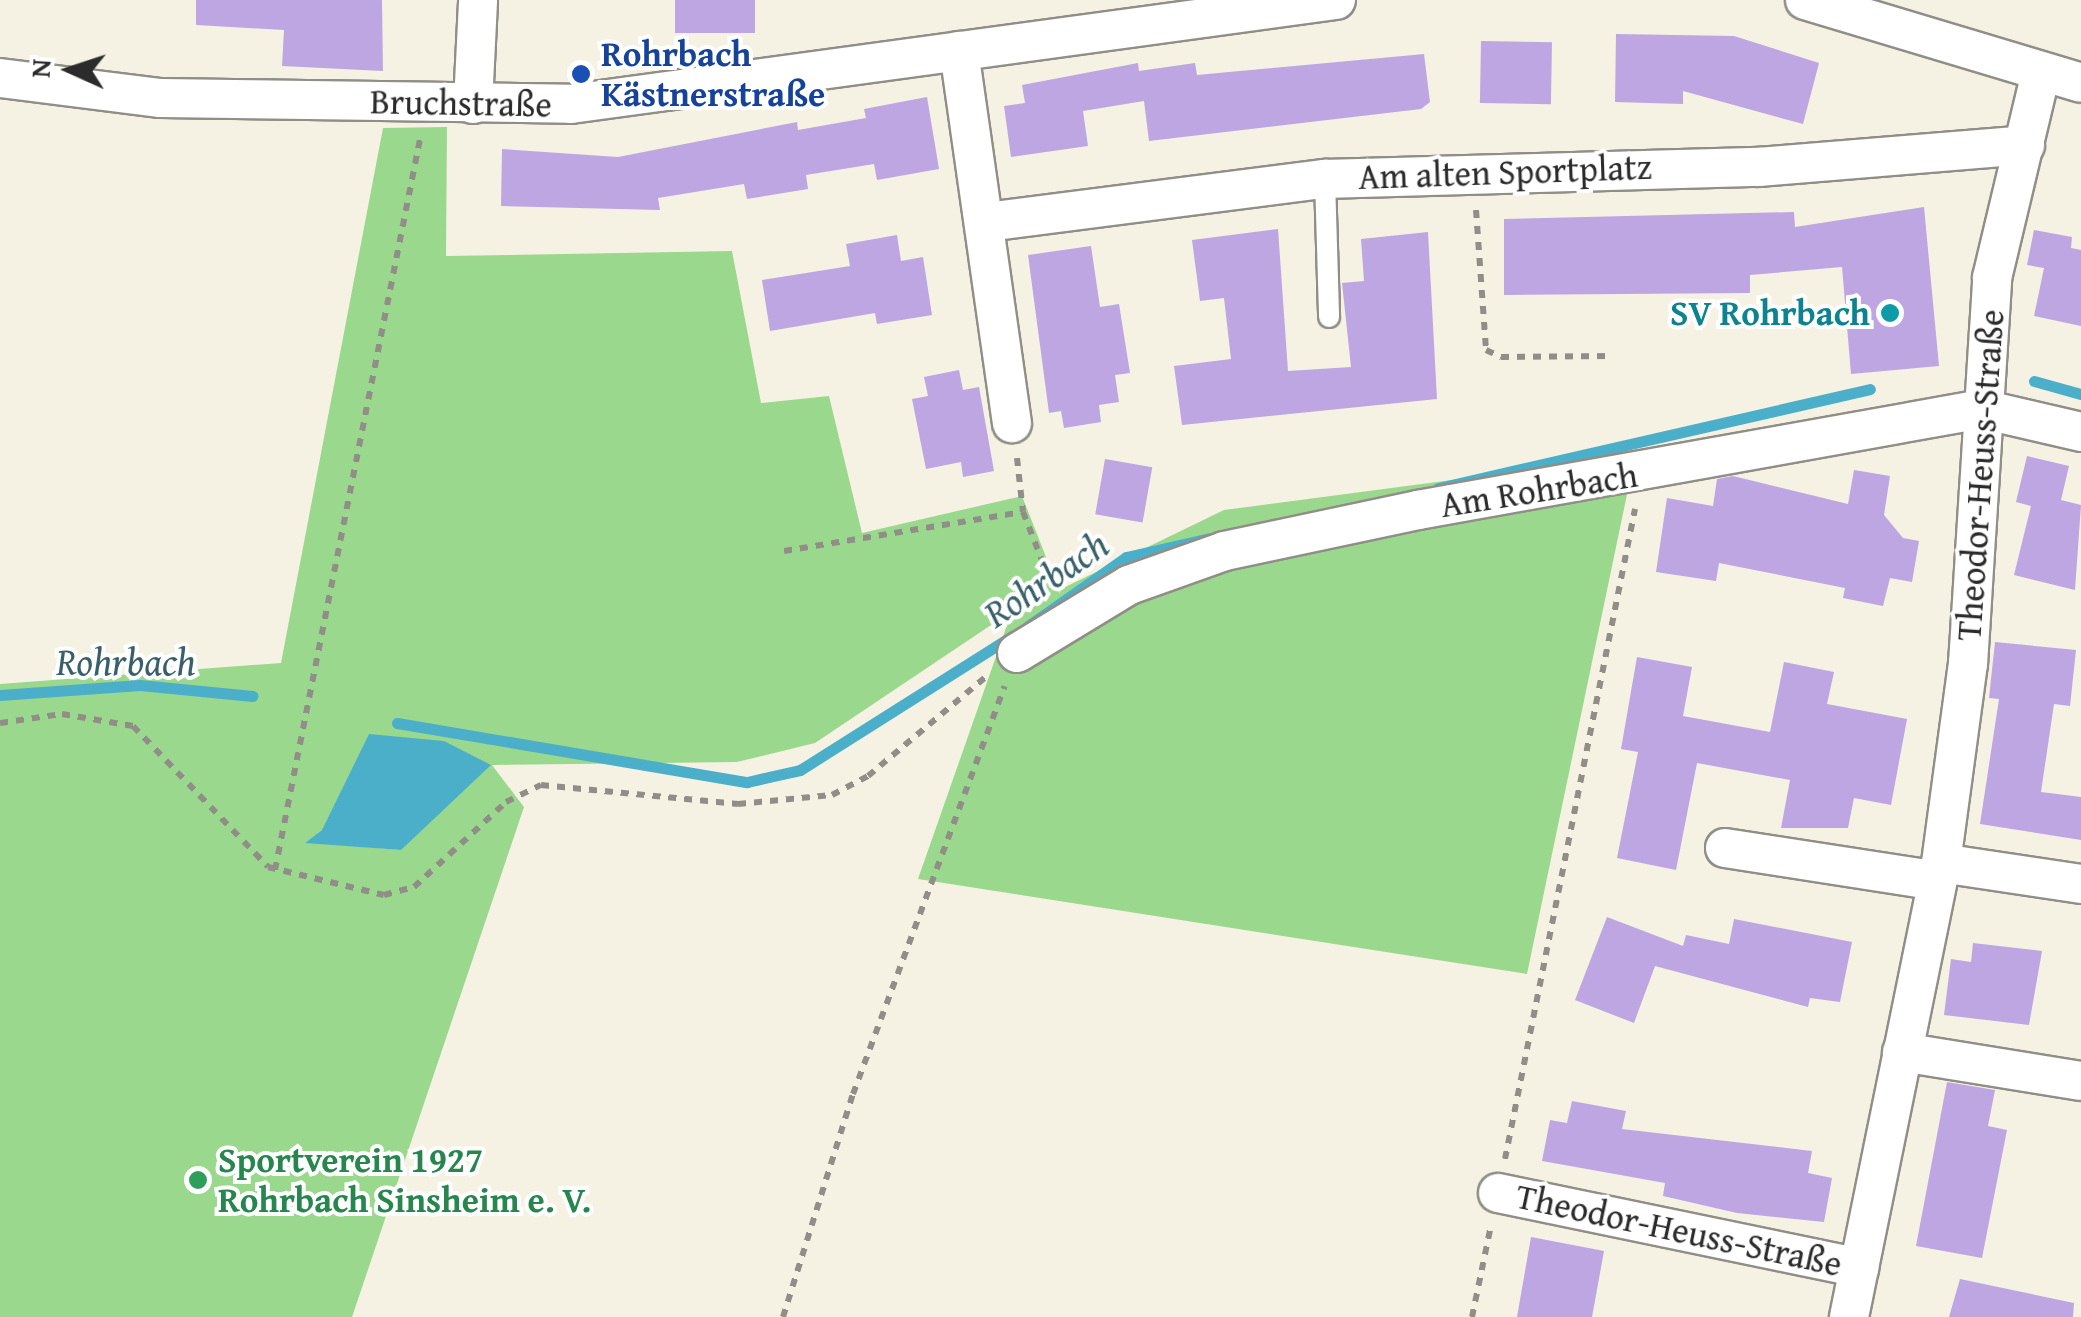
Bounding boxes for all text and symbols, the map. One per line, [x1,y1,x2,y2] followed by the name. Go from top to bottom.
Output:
[20,20,120,120] north arrow
[601,33,825,115] place label: Rohrbach Kästnerstraße
[19,58,61,79] text: N
[570,63,592,85] marker: Rohrbach Kästnerstraße
[370,80,552,126] street label: Bruchstraße
[1358,146,1652,198] street label: Am alten Sportplatz
[1670,292,1870,334] place label: SV Rohrbach
[1879,302,1901,324] marker: SV Rohrbach
[1947,308,2013,642] street label: Theodor-Heuss-Straße
[1437,454,1641,526] street label: Am Rohrbach
[975,521,1117,637] water label: Rohrbach
[56,639,196,685] water label: Rohrbach
[218,1139,591,1221] place label: Sportverein 1927 Rohrbach Sinsheim e. V.
[187,1169,209,1191] marker: Sportverein 1927 Rohrbach Sinsheim e. V.
[1512,1175,1846,1285] street label: Theodor-Heuss-Straße

